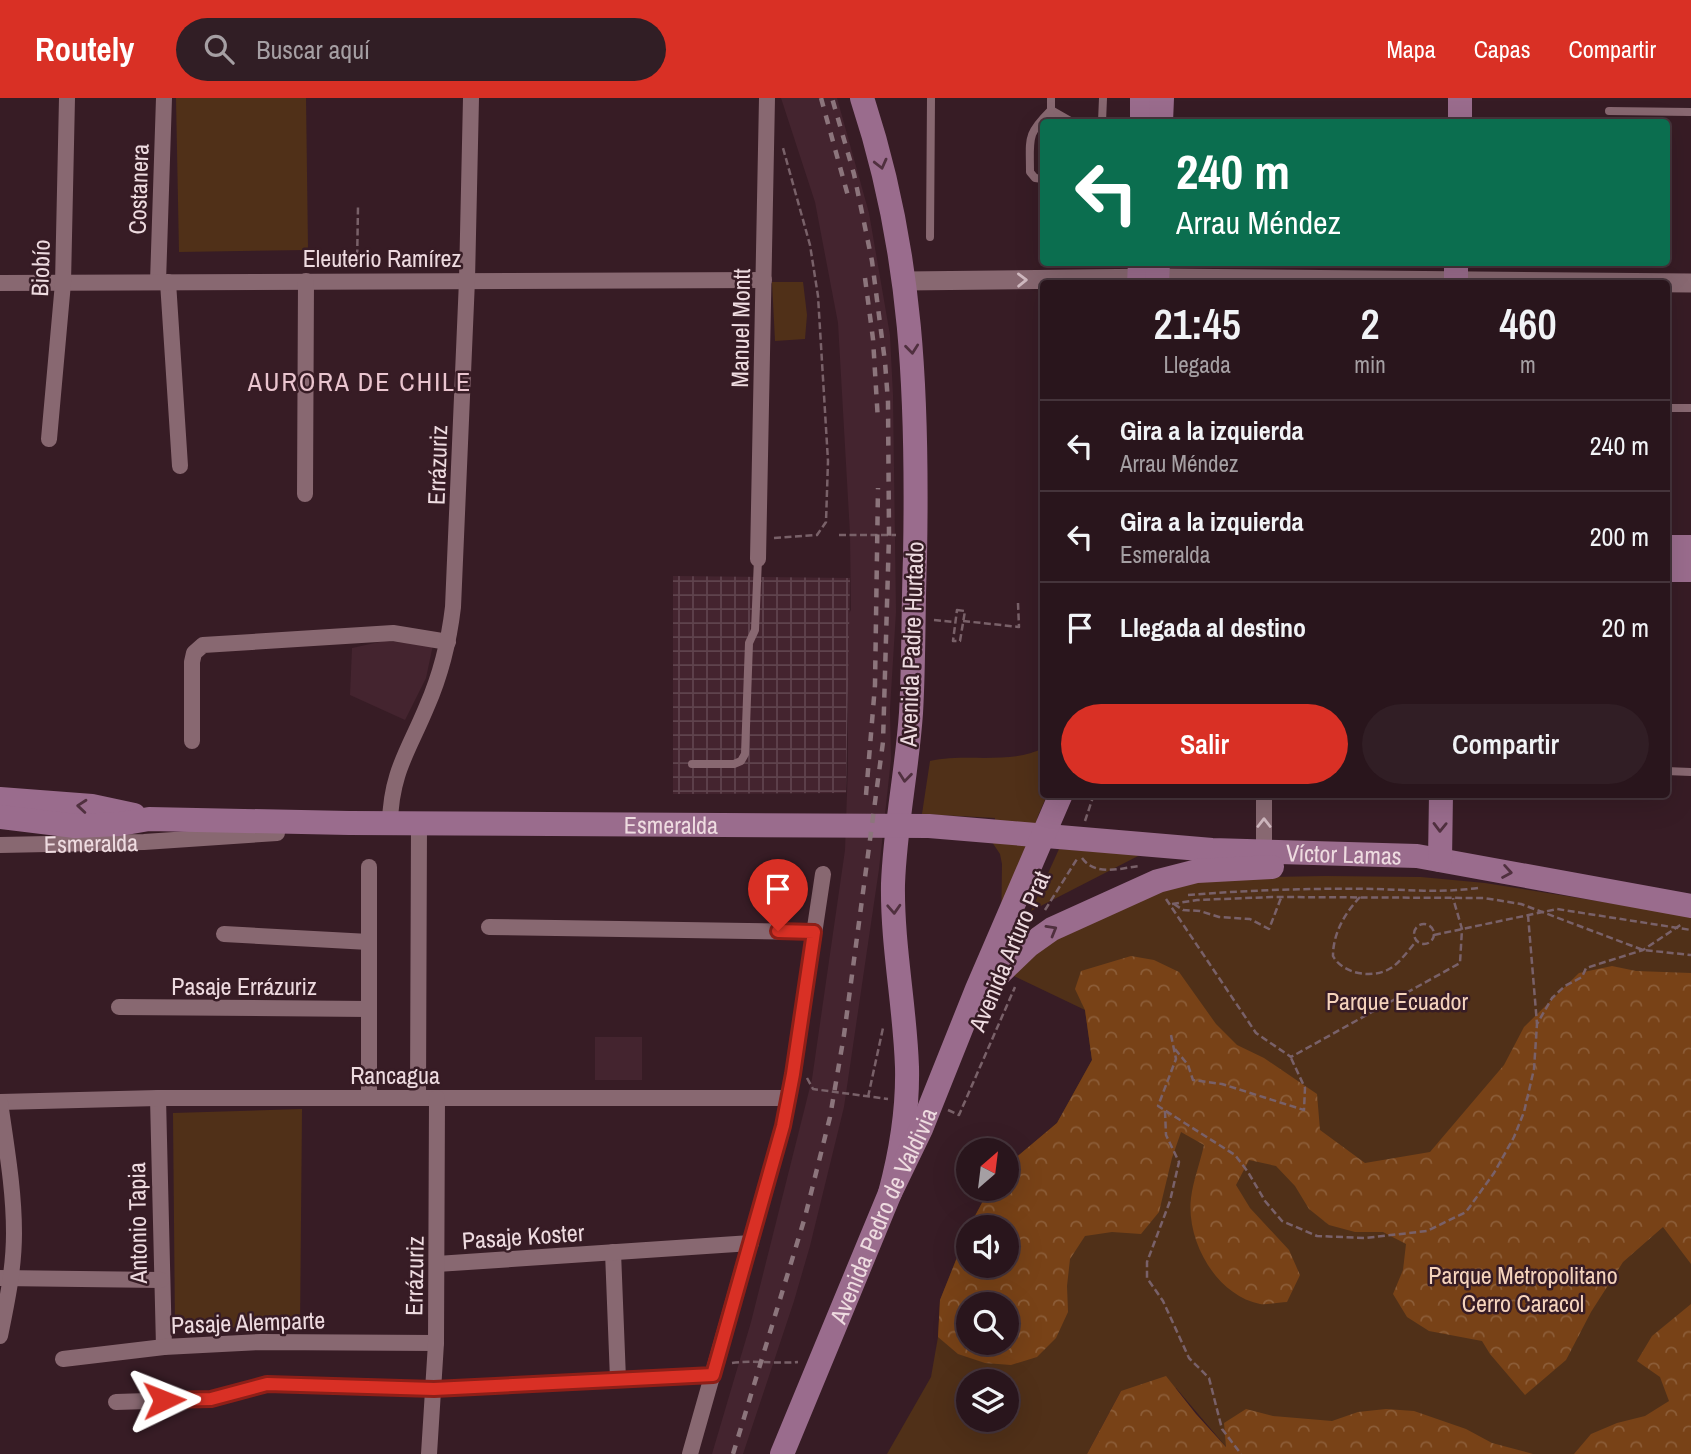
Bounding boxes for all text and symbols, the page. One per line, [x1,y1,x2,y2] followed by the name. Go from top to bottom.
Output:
[176,18,666,81] search box
[35,27,134,71] text: Routely
[200,30,238,68] icon: search
[256,32,370,67] text: Buscar aquí
[1386,33,1436,65] text: Mapa
[1474,33,1531,65] text: Capas
[1569,33,1656,65] text: Compartir
[1176,138,1290,204] text: 240 m
[120,143,156,235] street label: Costanera
[1061,147,1152,238] icon: left
[873,157,887,169] one-way arrow
[1176,201,1341,244] text: Arrau Méndez
[23,239,57,297] street label: Biobío
[303,242,461,274] street label: Eleuterio Ramírez
[723,268,757,388] street label: Manuel Montt
[1017,272,1028,288] one-way arrow
[1153,296,1241,352] text: 21:45
[1360,296,1380,352] text: 2
[1499,296,1557,352] text: 460
[904,344,919,355] one-way arrow
[1164,349,1231,380] text: Llegada
[1354,349,1386,380] text: min
[1520,349,1536,380] text: m
[247,364,472,399] district label: AURORA DE CHILE
[1120,413,1304,448] text: Gira a la izquierda
[420,424,454,505] street label: Errázuriz
[1061,427,1099,465] icon: left
[1590,428,1649,463] text: 240 m
[1120,448,1238,479] text: Arrau Méndez
[1120,504,1304,539] text: Gira a la izquierda
[1061,518,1099,556] icon: left
[1590,519,1649,554] text: 200 m
[1120,539,1210,570] text: Esmeralda
[891,541,931,748] street label: Avenida Padre Hurtado
[1061,609,1099,647] icon: arrive
[1120,610,1306,645] text: Llegada al destino
[1602,610,1649,645] text: 20 m
[1061,704,1348,784] button: Salir
[1362,704,1649,784] button: Compartir
[897,771,912,783] one-way arrow
[76,799,87,814] one-way arrow
[624,808,718,841] street label: Esmeralda
[1256,817,1272,828] one-way arrow
[1433,822,1448,833] one-way arrow
[44,826,138,860] street label: Esmeralda
[1286,836,1402,872] street label: Víctor Lamas
[748,859,808,931] pin
[1501,864,1513,879] one-way arrow
[960,865,1057,1037] street label: Avenida Arturo Prat
[759,870,797,908] icon: arrive
[887,904,902,915] one-way arrow
[1045,925,1058,938] one-way arrow
[171,970,317,1002] street label: Pasaje Errázuriz
[1326,985,1469,1017] park label: Parque Ecuador
[350,1059,440,1091] street label: Rancagua
[821,1103,944,1329] street label: Avenida Pedro de Valdivia
[956,1138,1018,1200] north arrow
[956,1138,1019,1432] map controls
[120,1162,154,1285] street label: Antonio Tapia
[956,1215,1019,1278] button: sound
[461,1216,586,1256] street label: Pasaje Koster
[397,1236,431,1316] street label: Errázuriz
[1428,1259,1618,1319] park label: Parque Metropolitano Cerro Caracol
[956,1292,1019,1355] button: search
[170,1303,326,1341] street label: Pasaje Alemparte
[127,1363,201,1437] position arrow
[956,1369,1019,1432] button: layers

